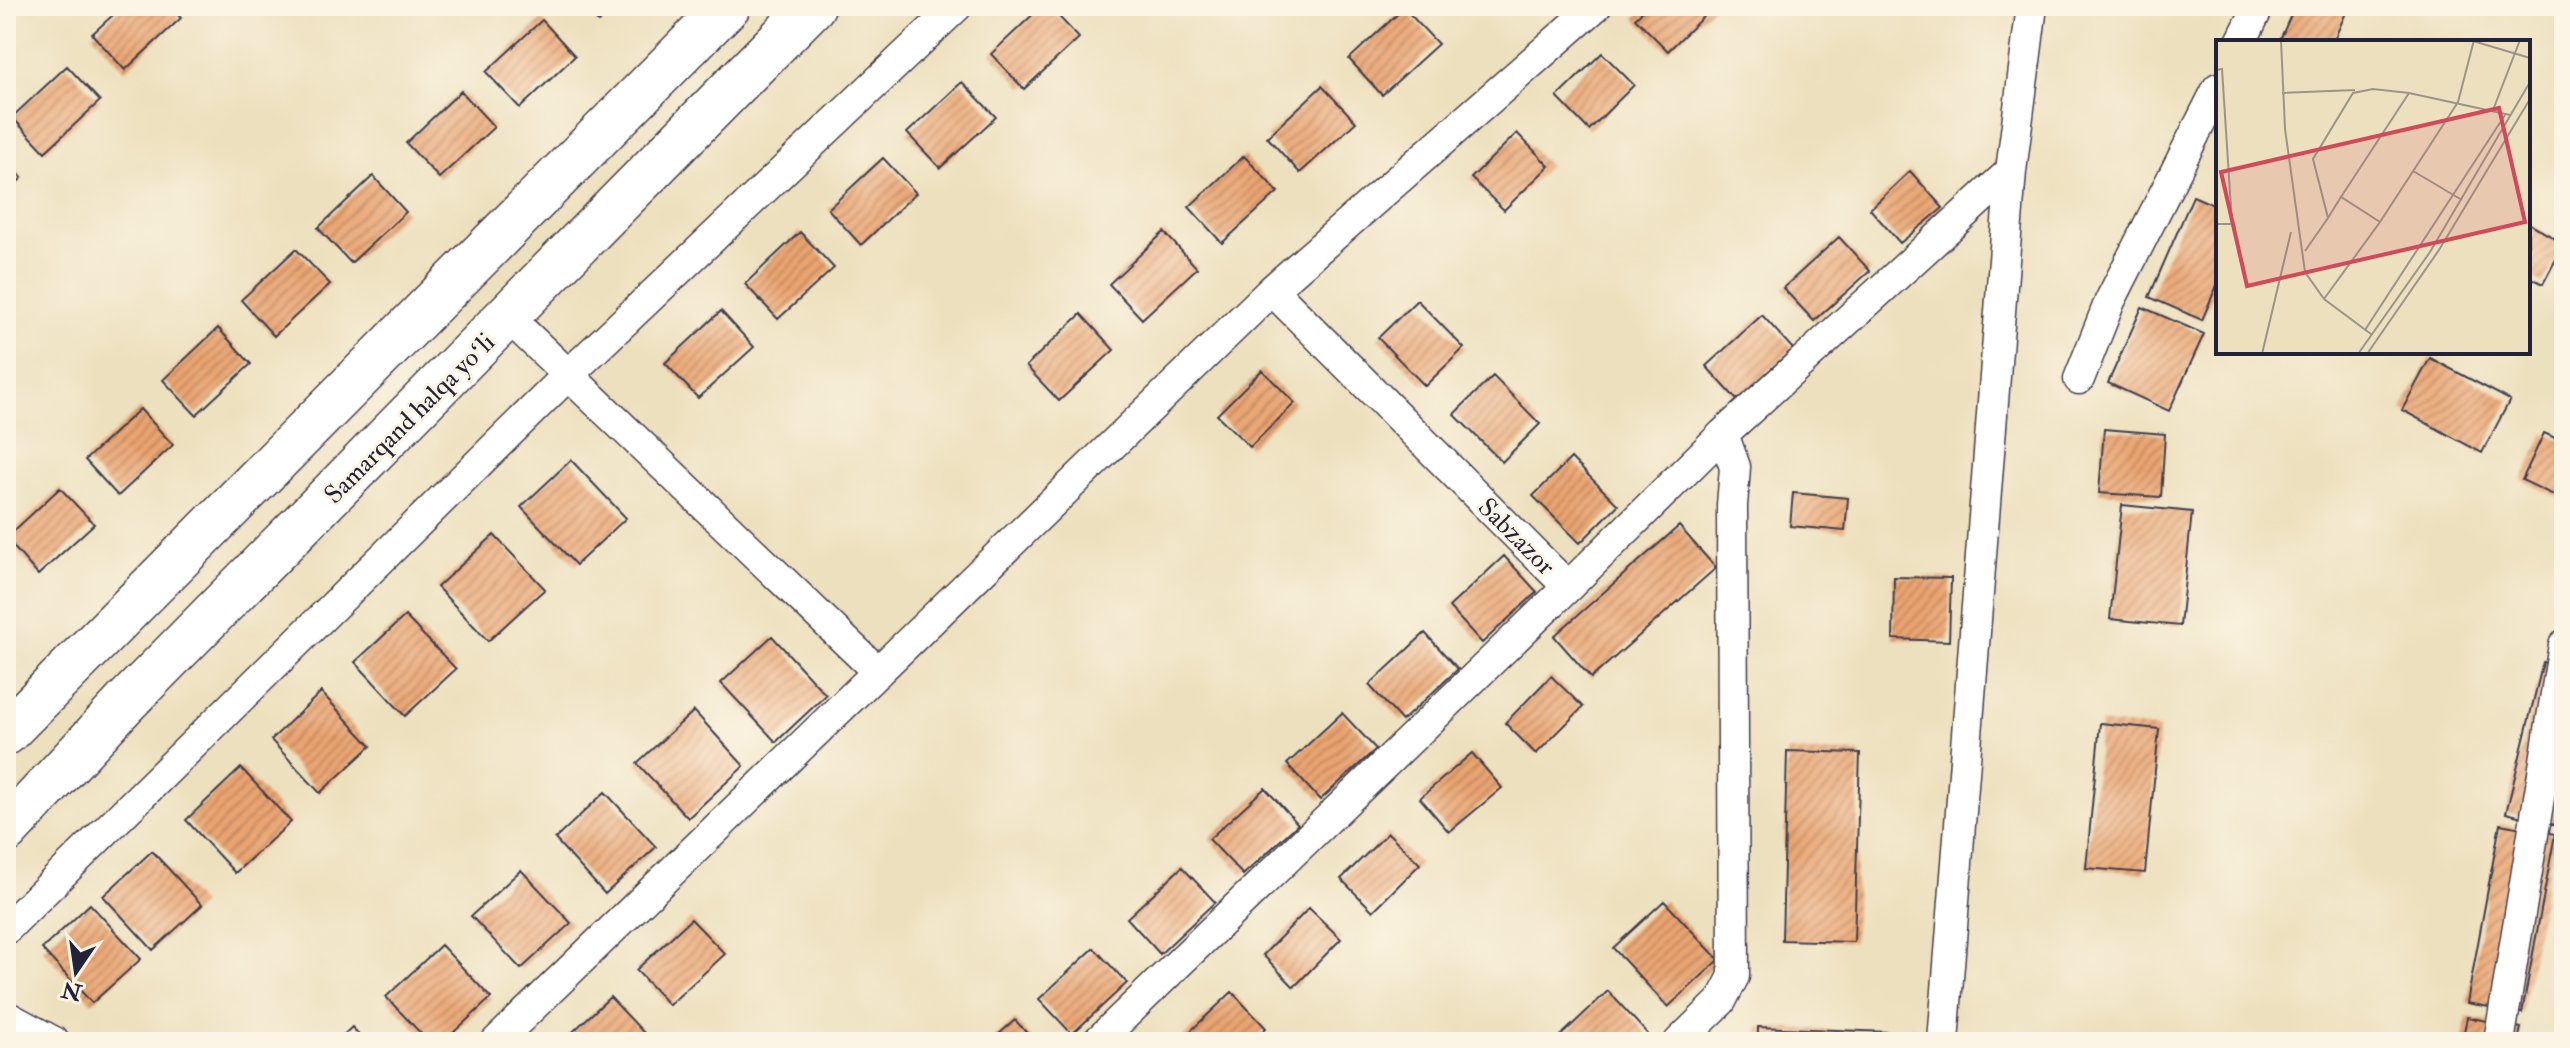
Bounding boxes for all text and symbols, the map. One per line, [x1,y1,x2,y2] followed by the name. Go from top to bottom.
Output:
[2216,40,2530,354] inset map
[318,327,502,511] street label: Samarqand halqa yoʻli
[1471,491,1562,582] street label: Sabzazor
[36,932,116,1012] north arrow
[59,975,85,1007] text: N

